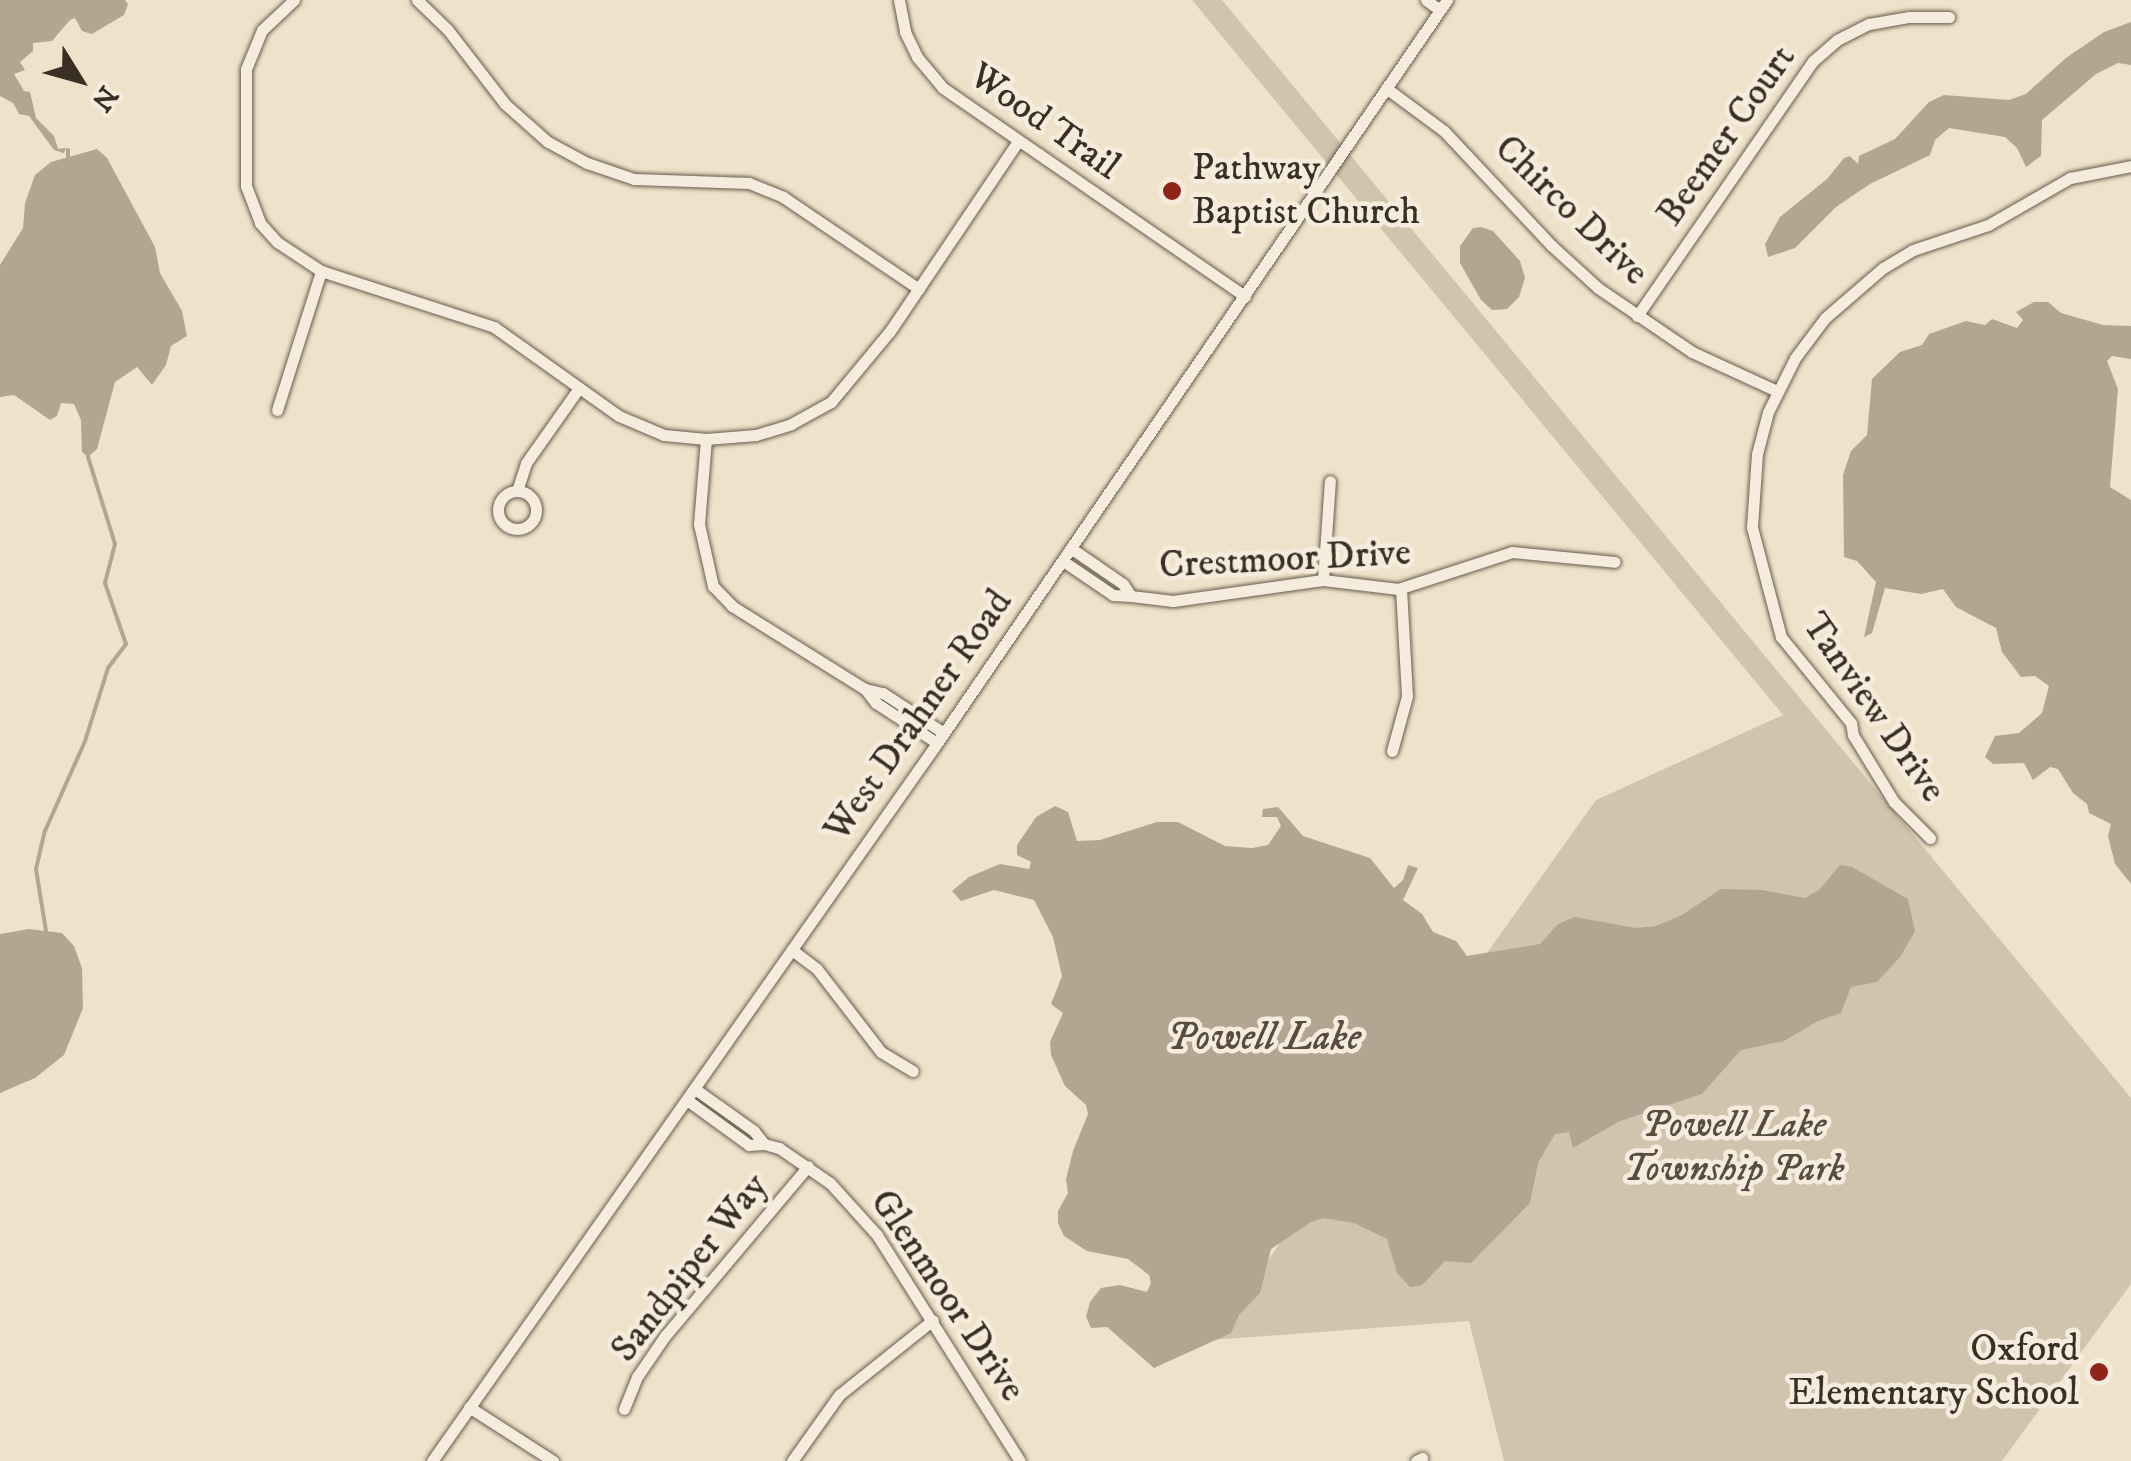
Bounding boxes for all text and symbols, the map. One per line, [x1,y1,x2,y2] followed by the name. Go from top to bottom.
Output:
[30,30,130,130] north arrow
[1648,37,1806,235] street label: Beemer Court
[960,54,1128,190] street label: Wood Trail
[83,79,125,118] text: N
[1484,126,1658,296] street label: Chirco Drive
[1192,146,1420,235] place label: Pathway Baptist Church
[1161,180,1183,202] marker: Pathway Baptist Church
[1158,531,1412,589] street label: Crestmoor Drive
[815,581,1023,851] street label: West Drahner Road
[1791,605,1955,811] street label: Tanview Drive
[1167,1014,1361,1062] water label: Powell Lake
[1623,1103,1845,1192] park label: Powell Lake Township Park
[602,1164,778,1372] street label: Sandpiper Way
[859,1181,1035,1411] street label: Glenmoor Drive
[1788,1327,2079,1416] place label: Oxford Elementary School
[2088,1361,2110,1383] marker: Oxford Elementary School

